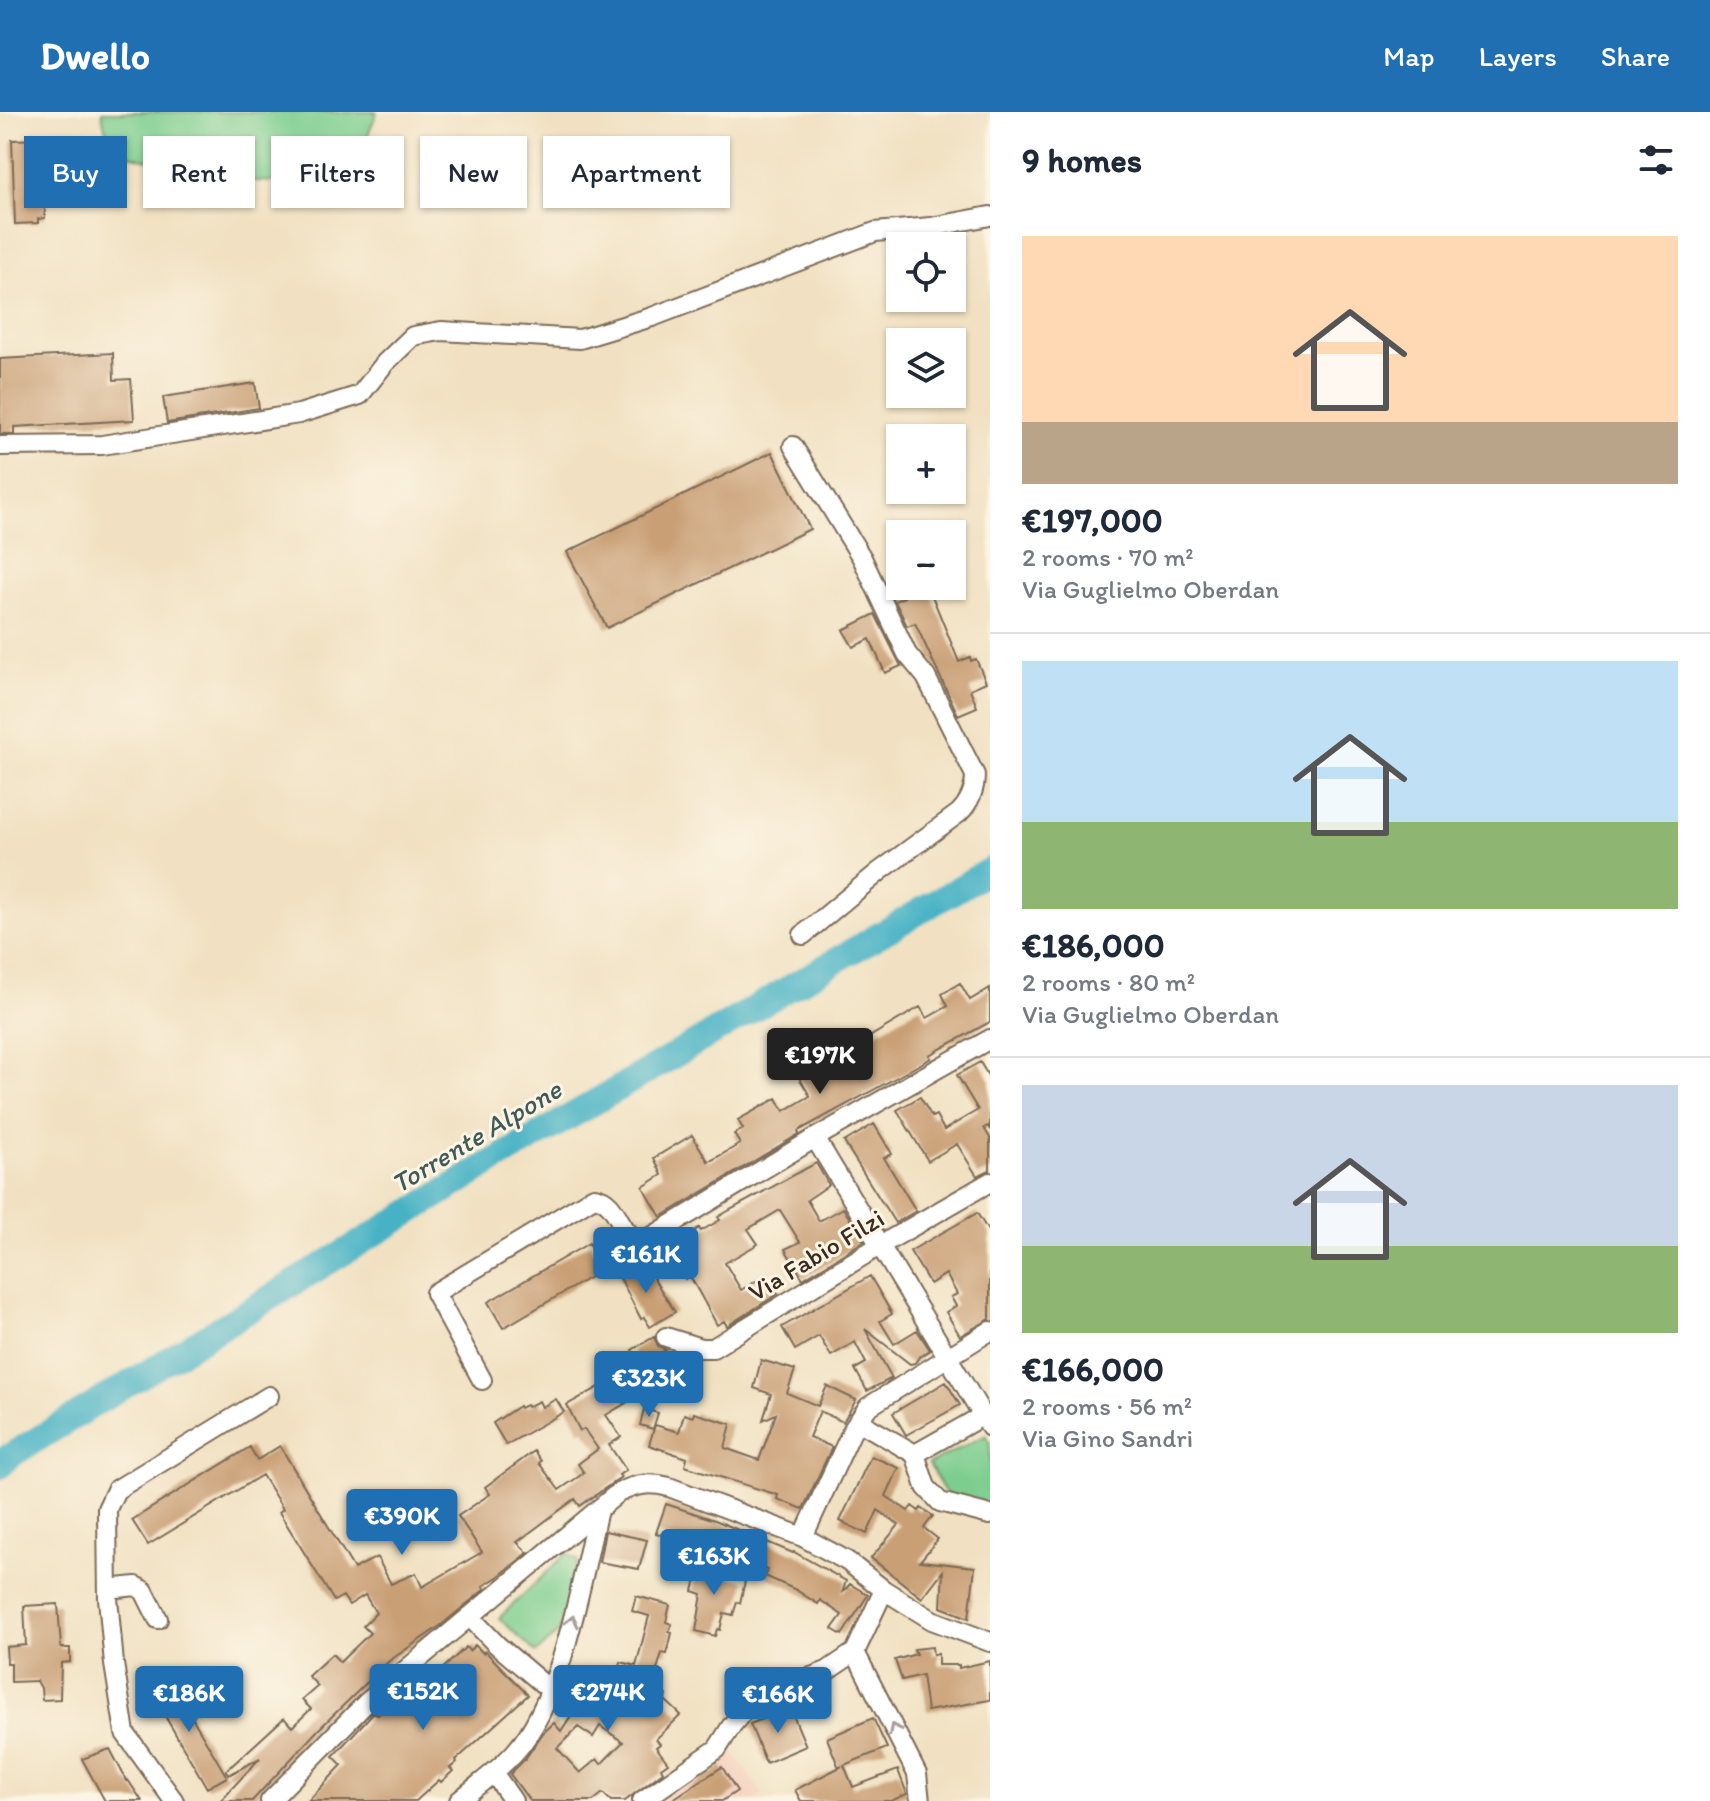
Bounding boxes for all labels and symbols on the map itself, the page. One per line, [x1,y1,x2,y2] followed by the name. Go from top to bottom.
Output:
[764,1028,876,1096] pin: €197K
[385,1071,569,1200] water label: Torrente Alpone
[742,1202,890,1308] street label: Via Fabio Filzi
[590,1227,702,1295] pin: €161K
[593,1351,705,1419] pin: €323K
[346,1489,458,1557] pin: €390K
[658,1529,770,1597] pin: €163K
[563,1615,580,1629] one-way arrow
[367,1664,479,1732] pin: €152K
[552,1665,664,1733] pin: €274K
[133,1666,245,1734] pin: €186K
[722,1667,834,1735] pin: €166K
[889,1722,904,1737] one-way arrow

